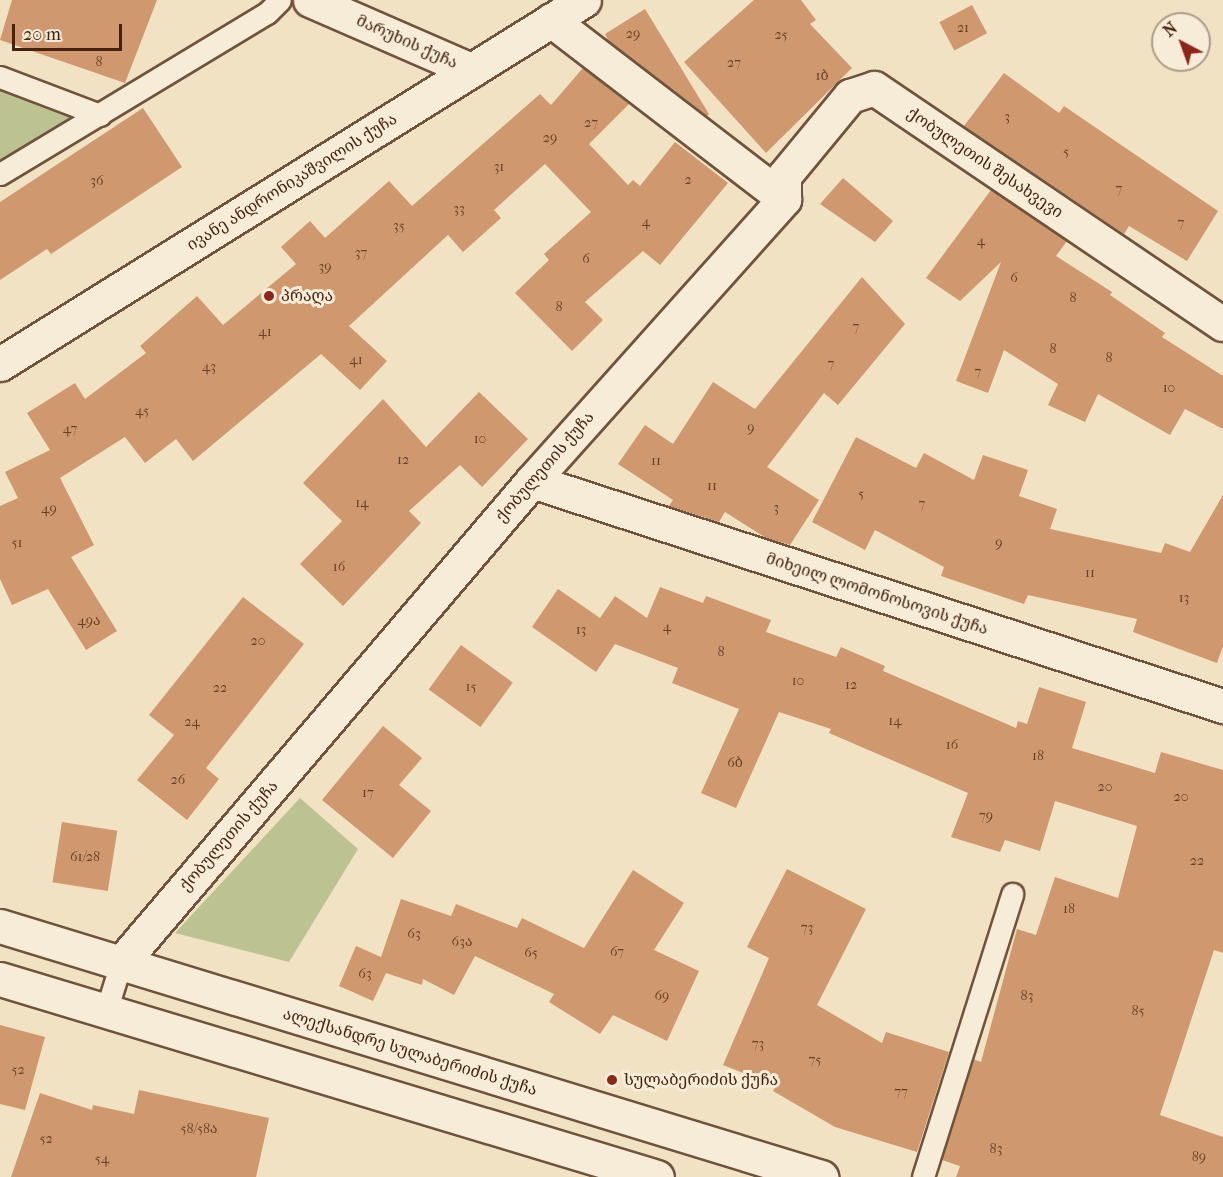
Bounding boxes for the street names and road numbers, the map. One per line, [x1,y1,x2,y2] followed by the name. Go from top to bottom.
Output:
[353,11,461,73] street label: მარუხის ქუჩა
[903,104,1067,222] street label: ქობულეთის შესახვევი
[183,109,401,255] street label: ივანე ანდრონიკაშვილის ქუჩა
[492,408,598,526] street label: ქობულეთის ქუჩა
[764,549,990,639] street label: მიხეილ ლომონოსოვის ქუჩა
[176,777,282,895] street label: ქობულეთის ქუჩა
[281,1004,539,1100] street label: ალექსანდრე სულაბერიძის ქუჩა

